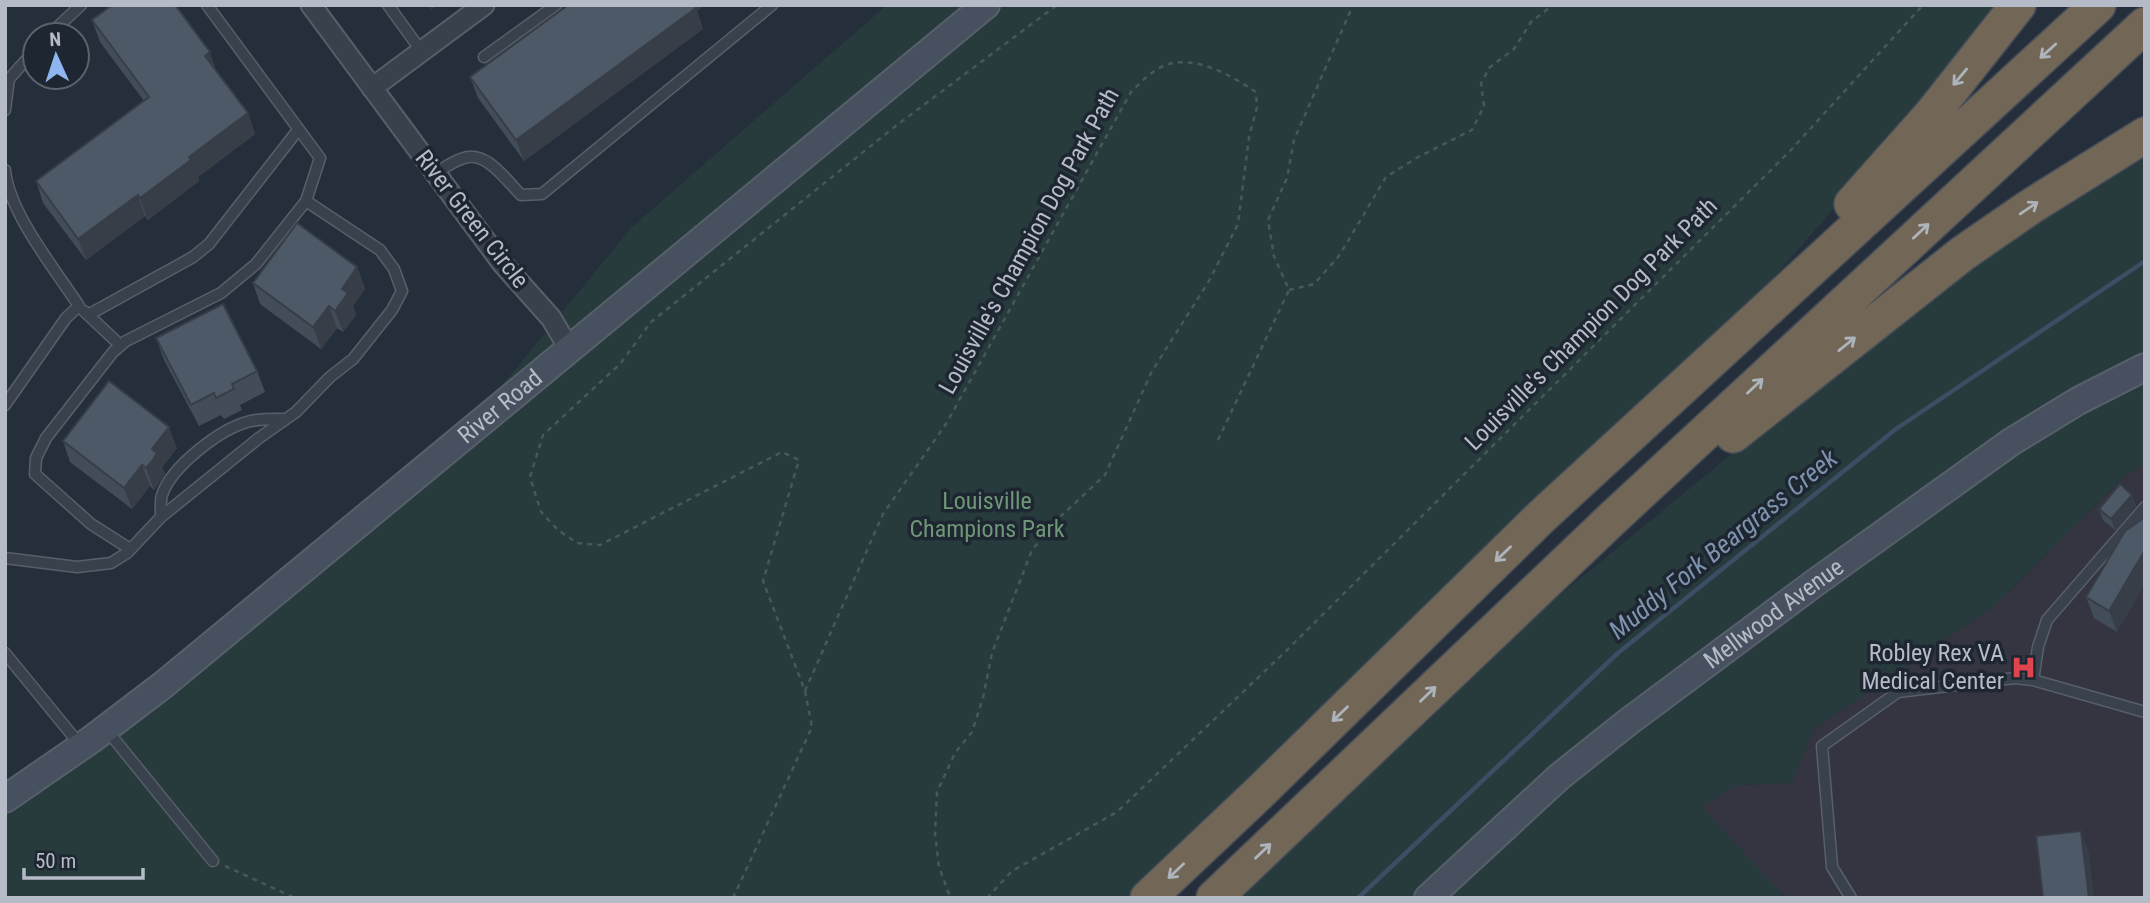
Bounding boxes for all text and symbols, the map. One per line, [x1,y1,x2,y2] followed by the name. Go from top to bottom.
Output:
[21,21,91,91] north arrow
[49,28,62,51] text: N
[2039,43,2057,59] one-way arrow
[1952,68,1968,86] one-way arrow
[933,83,1125,399] street label: Louisville's Champion Dog Park Path
[409,144,535,294] street label: River Green Circle
[1459,192,1723,456] street label: Louisville's Champion Dog Park Path
[2019,201,2038,215] one-way arrow
[1912,223,1930,239] one-way arrow
[1837,337,1855,352] one-way arrow
[452,364,548,449] street label: River Road
[1746,378,1763,395] one-way arrow
[1603,442,1844,645] water label: Muddy Fork Beargrass Creek
[909,487,1065,543] park label: Louisville Champions Park
[1494,546,1511,563] one-way arrow
[1698,553,1849,675] street label: Mellwood Avenue
[1861,639,2004,695] place label: Robley Rex VA Medical Center
[2010,653,2038,681] hospital icon: Robley Rex VA Medical Center
[1419,685,1436,702] one-way arrow
[1332,705,1349,722] one-way arrow
[24,836,144,880] scale bar
[1254,842,1271,859] one-way arrow
[35,849,76,873] text: 50 m
[1168,863,1185,880] one-way arrow

